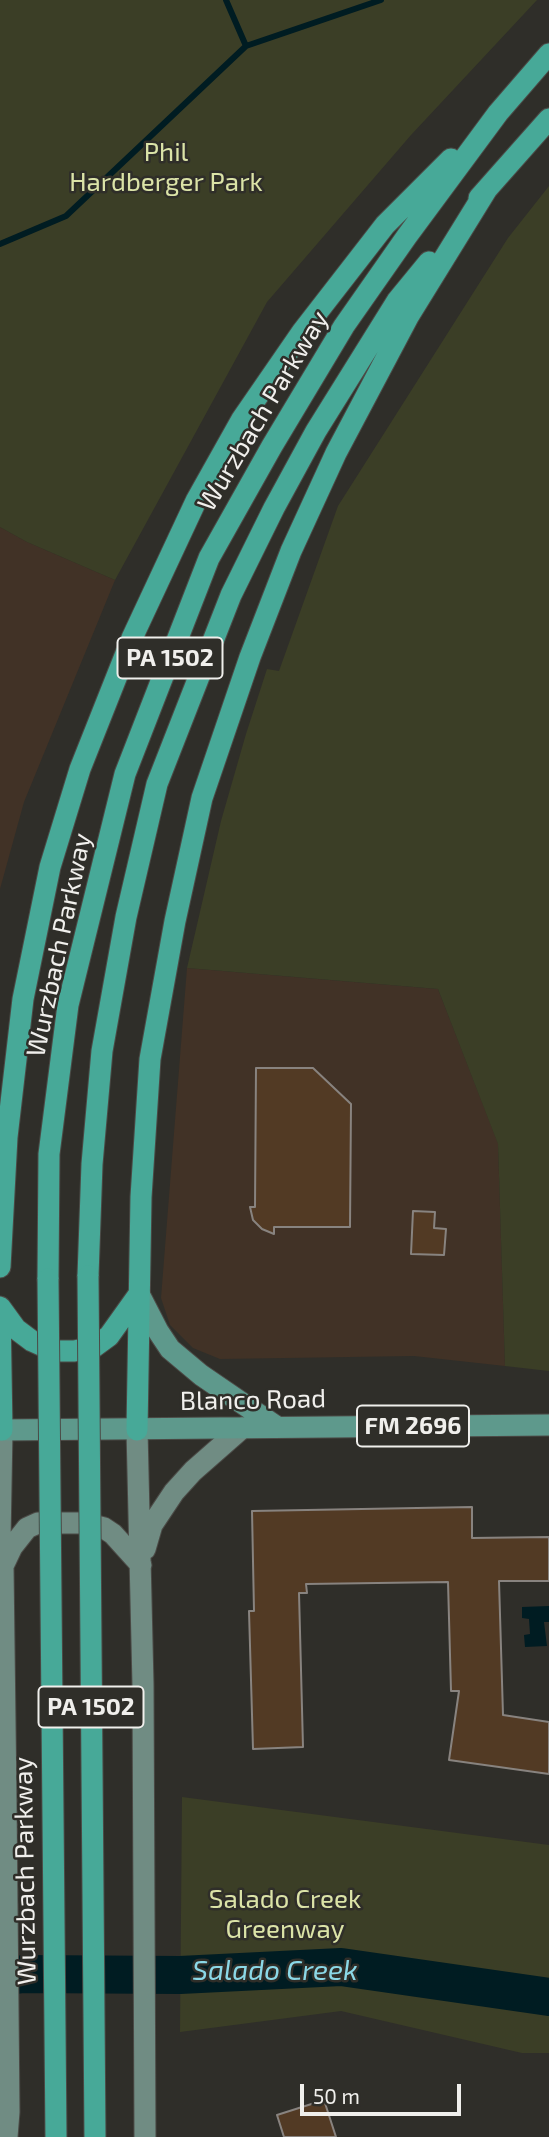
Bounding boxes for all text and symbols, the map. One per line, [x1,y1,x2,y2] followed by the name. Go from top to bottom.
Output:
[69,136,263,198] park label: Phil Hardberger Park
[191,305,335,517] street label: Wurzbach Parkway
[118,638,222,678] road number: PA 1502
[20,830,98,1060] street label: Wurzbach Parkway
[180,1383,326,1417] street label: Blanco Road
[357,1406,469,1446] road number: FM 2696
[38,1686,144,1728] road number: PA 1502
[7,1757,43,1985] street label: Wurzbach Parkway
[209,1883,361,1944] park label: Salado Creek Greenway
[192,1954,358,1988] water label: Salado Creek
[304,2070,465,2114] scale bar
[313,2083,360,2108] text: 50 m

